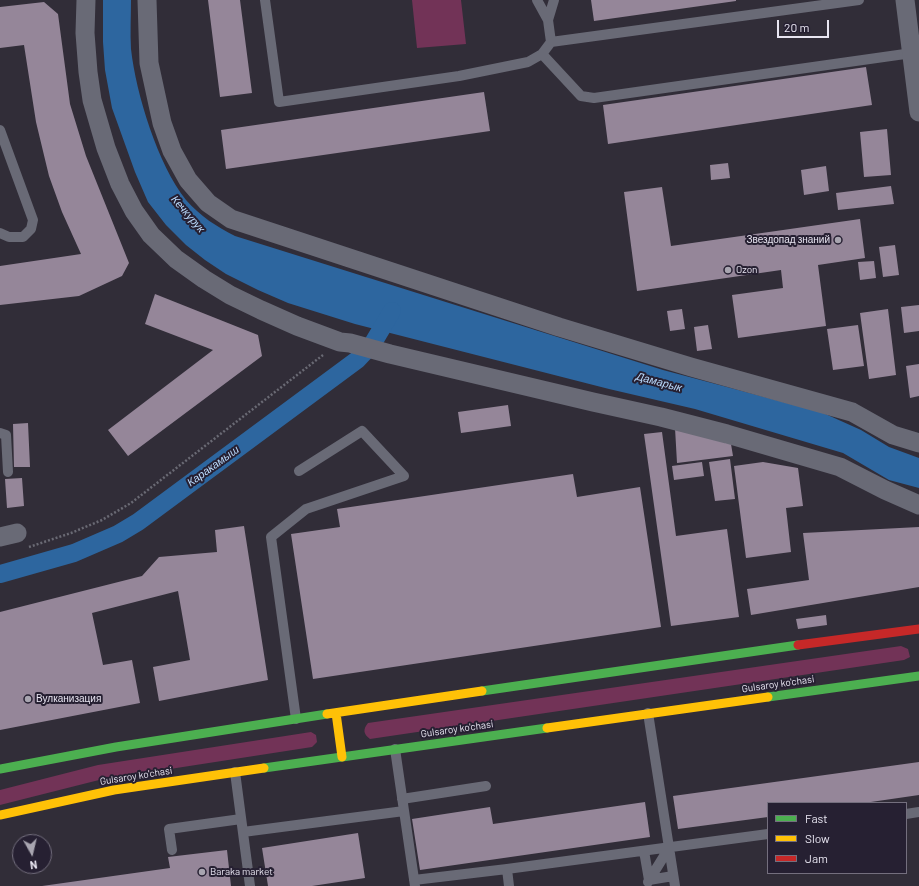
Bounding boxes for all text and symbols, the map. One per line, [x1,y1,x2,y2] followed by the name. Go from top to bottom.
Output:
[779,12,831,38] scale bar
[784,20,810,34] text: 20 m
[168,193,208,235] water label: Кечкурук
[746,234,830,246] place label: Звездопад знаний
[833,235,843,245] marker: Звездопад знаний
[736,264,758,276] place label: Ozon
[723,265,733,275] marker: Ozon
[635,370,683,394] water label: Дамарык
[184,443,242,489] water label: Каракамыш
[741,673,815,695] street label: Gulsaroy ko'chasi
[36,693,101,705] place label: Вулканизация
[23,694,33,704] marker: Вулканизация
[420,718,494,740] street label: Gulsaroy ko'chasi
[99,764,173,788] street label: Gulsaroy ko'chasi
[767,802,907,874] legend
[805,811,828,825] text: Fast
[805,831,830,845] text: Slow
[12,834,52,874] north arrow
[805,851,828,865] text: Jam
[29,858,38,872] text: N
[210,866,273,878] place label: Baraka market
[197,867,207,877] marker: Baraka market

